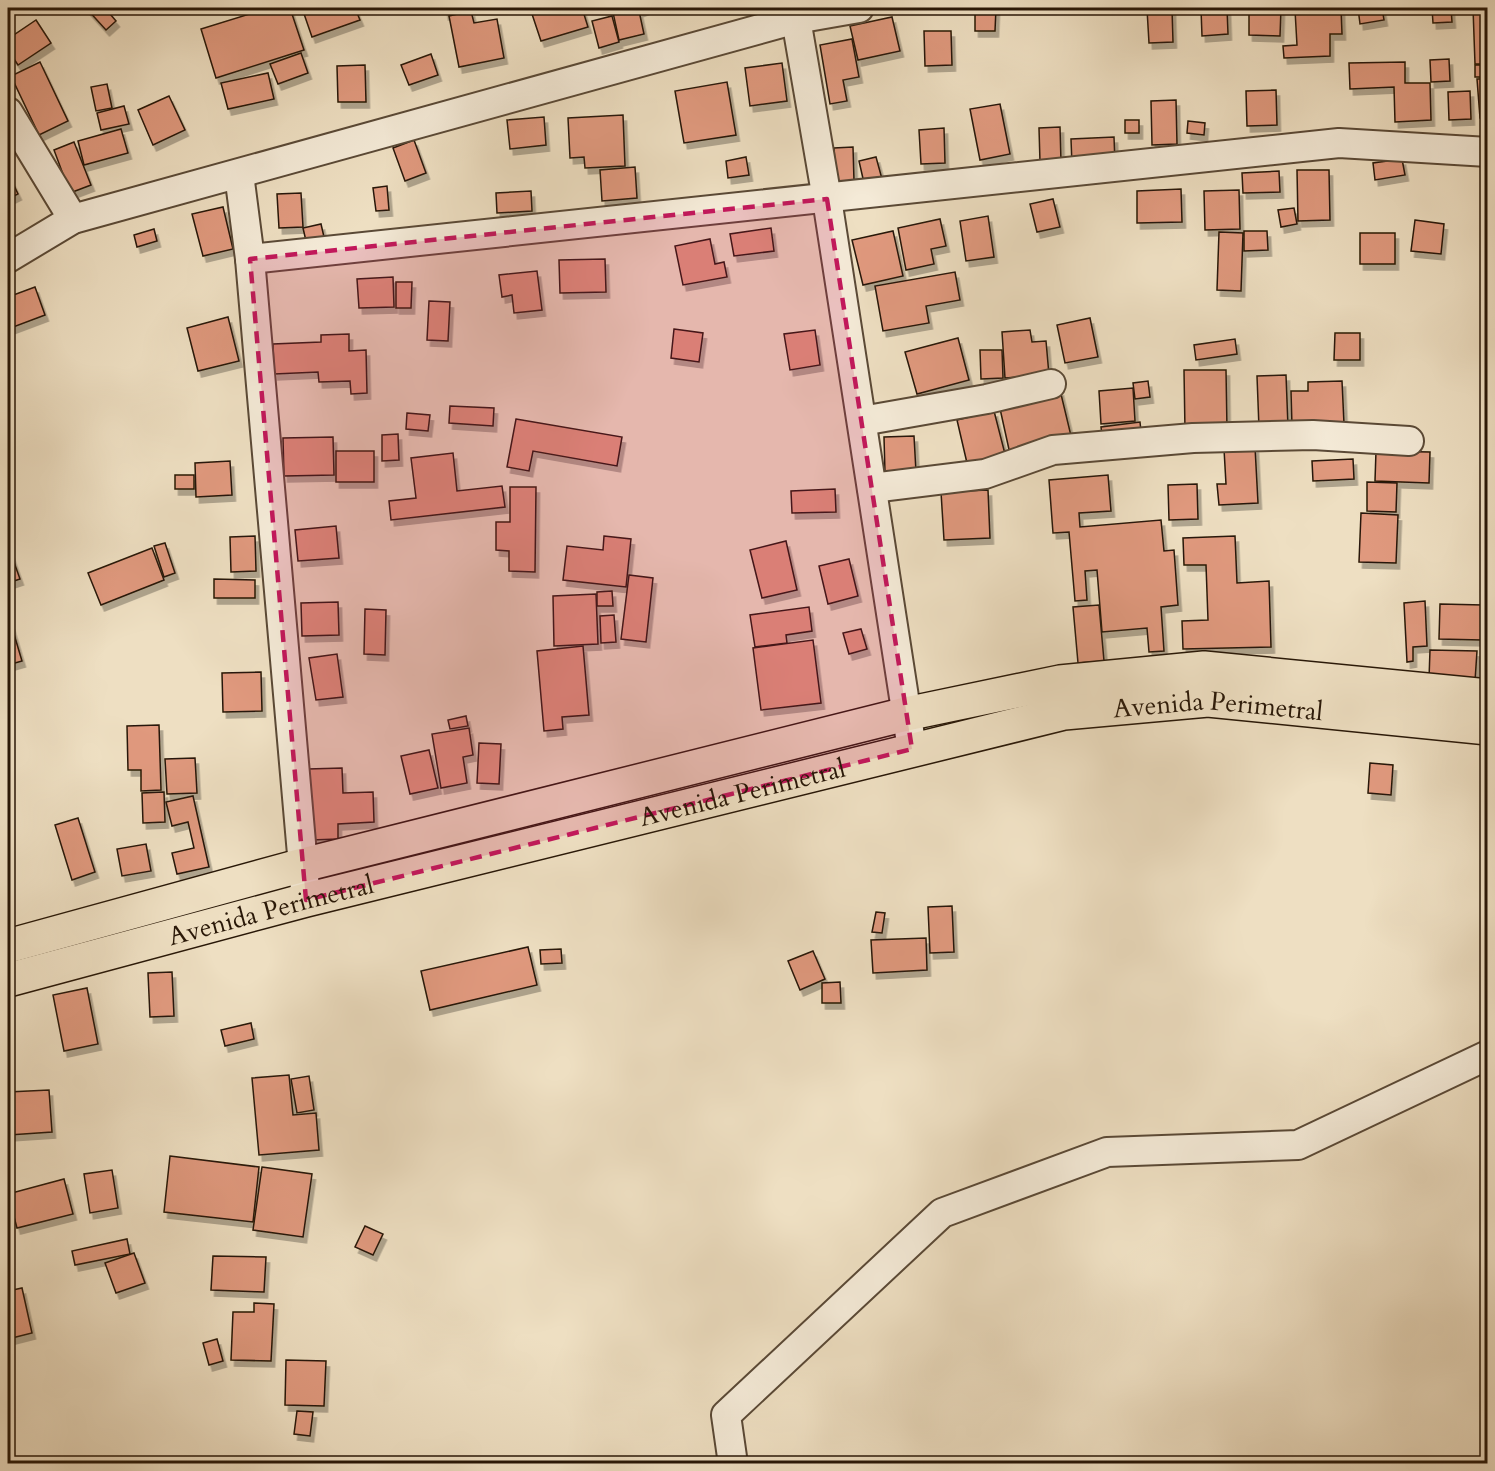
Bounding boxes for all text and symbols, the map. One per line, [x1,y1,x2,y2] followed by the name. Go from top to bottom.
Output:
[1111,682,1325,729] street label: Avenida Perimetral
[636,750,849,835] street label: Avenida Perimetral
[164,866,378,954] street label: Avenida Perimetral

